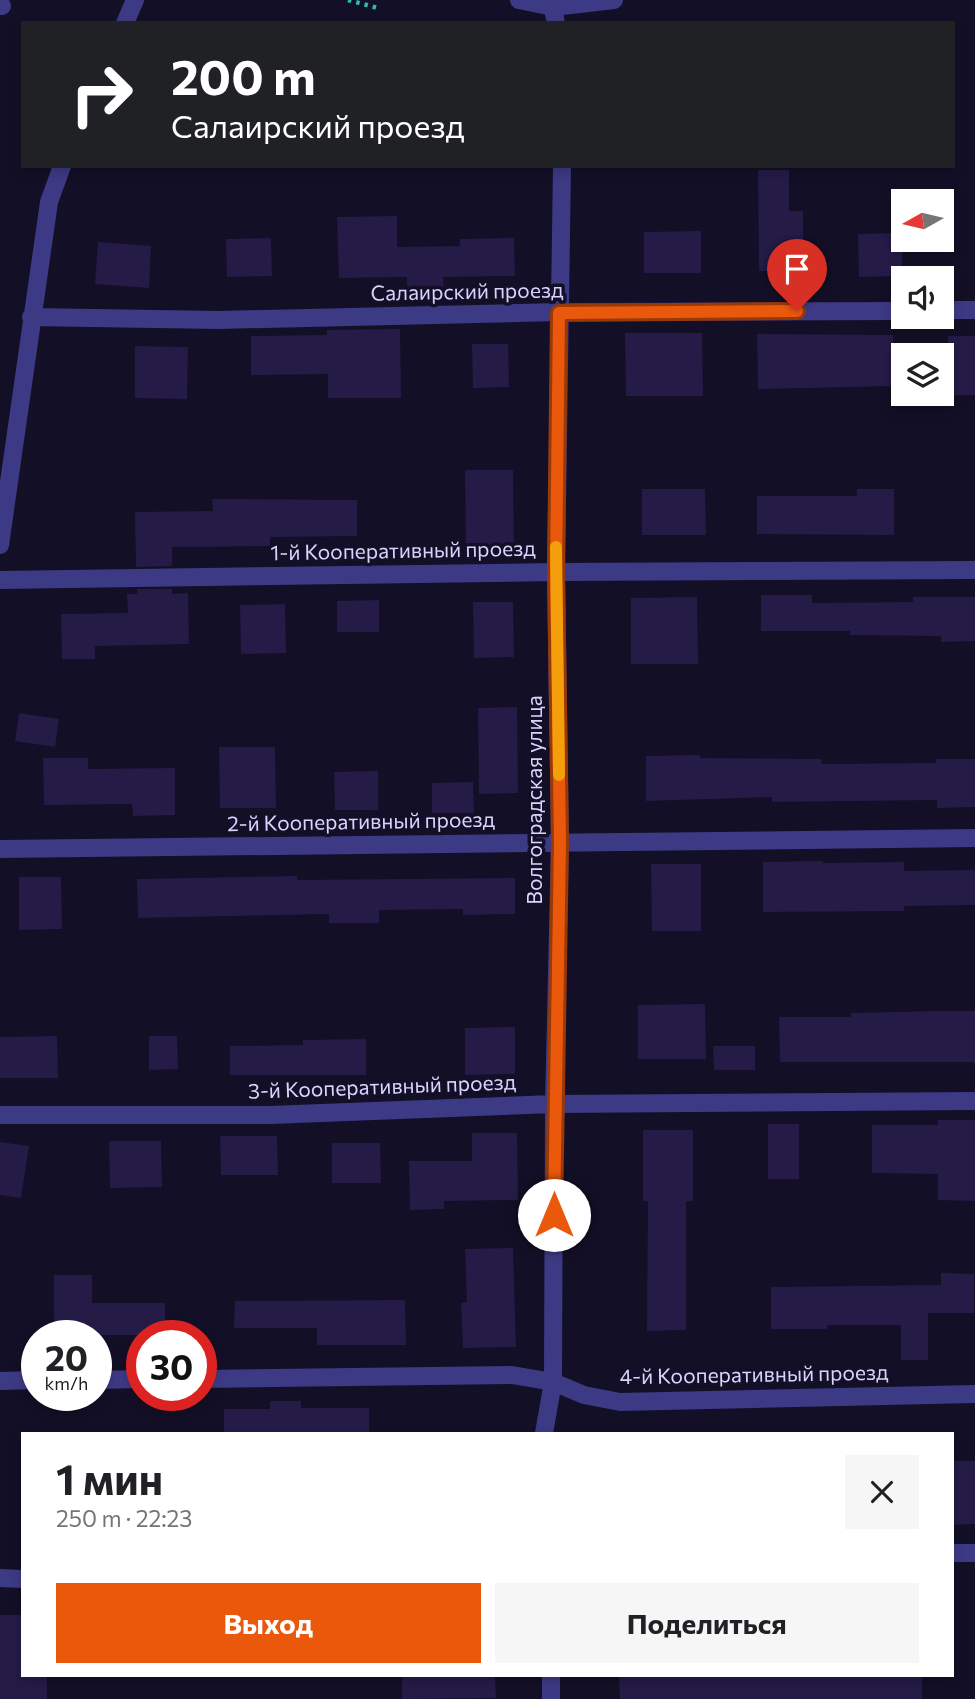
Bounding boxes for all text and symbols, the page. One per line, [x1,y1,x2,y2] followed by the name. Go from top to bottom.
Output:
[171,45,316,105] text: 200 m
[56,49,147,140] icon: right
[171,105,465,145] text: Салаирский проезд
[891,189,954,252] north arrow
[891,189,954,406] map controls
[767,239,827,311] pin
[778,250,816,288] icon: arrive
[891,266,954,329] button: sound
[370,276,564,305] street label: Салаирский проезд
[891,343,954,406] button: layers
[270,535,536,564] street label: 1-й Кооперативный проезд
[521,695,546,905] street label: Волгоградская улица
[227,806,495,835] street label: 2-й Кооперативный проезд
[247,1068,516,1103] street label: 3-й Кооперативный проезд
[517,1178,591,1252] position arrow
[126,1320,217,1411] speed limit sign: 30
[45,1335,88,1378] text: 20
[619,1359,889,1388] street label: 4-й Кооперативный проезд
[45,1372,88,1394] text: km/h
[56,1452,163,1504] text: 1 мин
[845,1455,919,1529] button: close
[56,1504,193,1532] text: 250 m · 22:23
[56,1583,481,1663] button: Выход
[495,1583,919,1663] button: Поделиться

